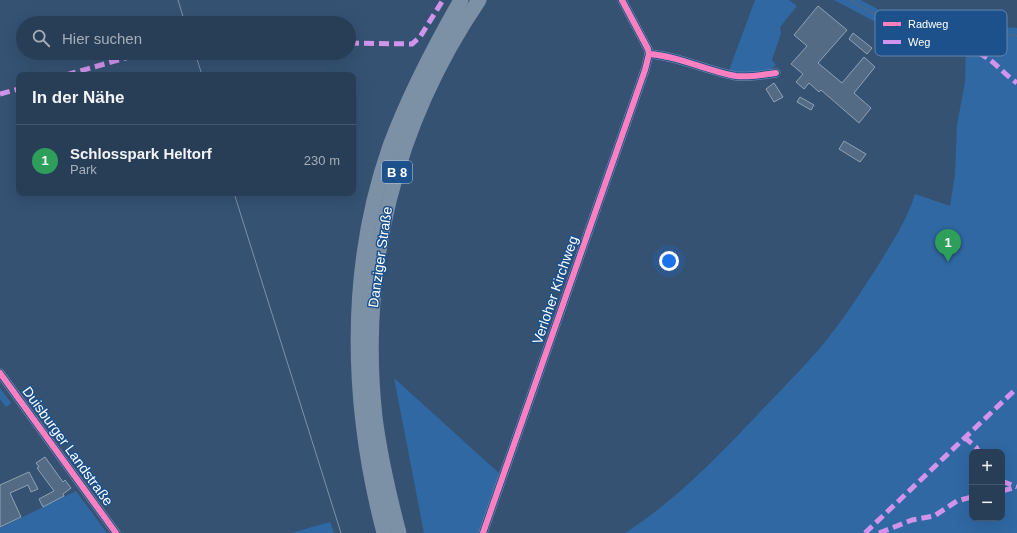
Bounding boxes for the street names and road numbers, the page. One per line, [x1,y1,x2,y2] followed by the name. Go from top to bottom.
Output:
[382,161,412,183] road number: B 8
[365,205,395,309] street label: Danziger Straße
[529,234,581,346] street label: Verloher Kirchweg
[19,383,117,509] street label: Duisburger Landstraße

